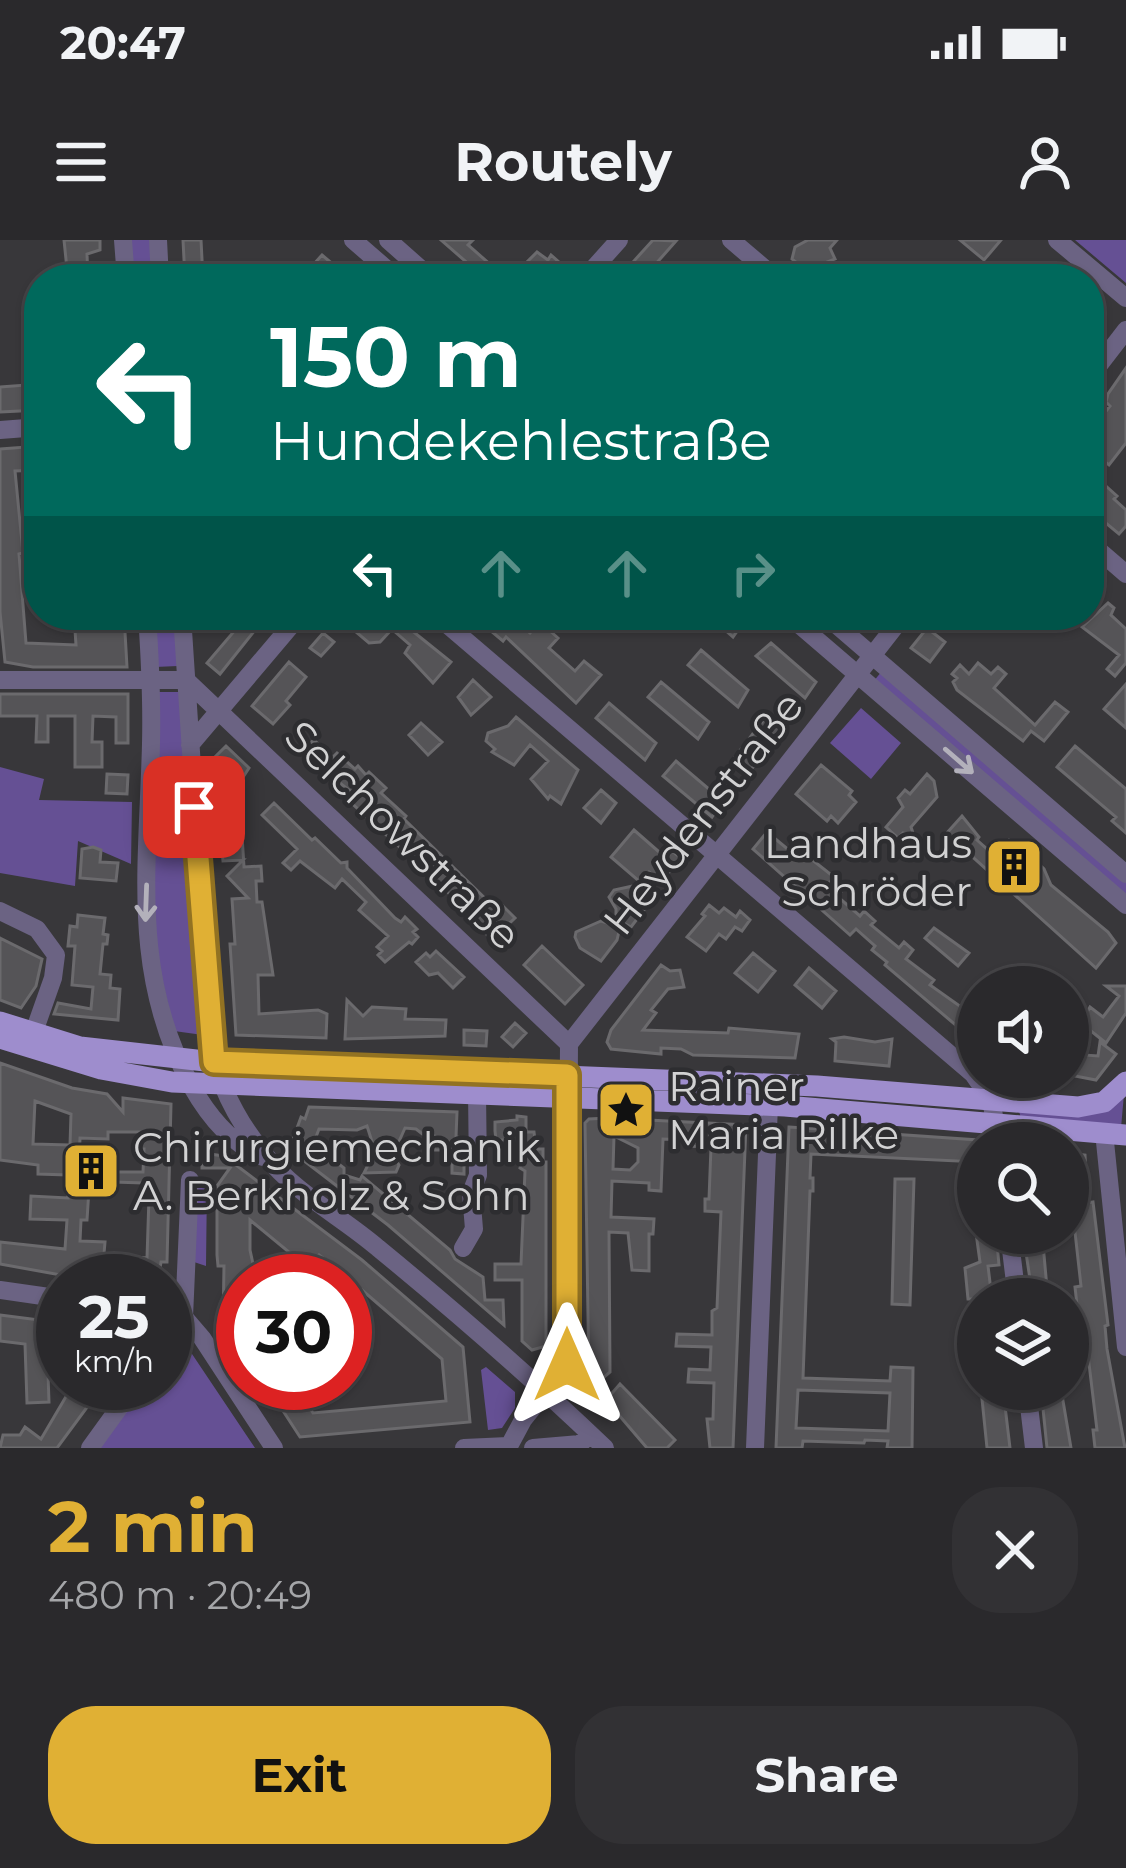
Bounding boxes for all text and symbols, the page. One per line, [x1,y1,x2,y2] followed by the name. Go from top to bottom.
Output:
[60,15,186,70] text: 20:47
[48,129,114,195] icon: menu
[454,129,672,195] text: Routely
[1012,129,1078,195] icon: person
[270,306,522,408] text: 150 m
[72,312,228,468] icon: left
[270,408,772,474] text: Hundekehlestraße
[342,540,408,606] icon: left
[468,540,534,606] icon: ahead
[594,540,660,606] icon: ahead
[720,540,786,606] icon: right
[592,681,814,945] street label: Heydenstraße
[274,710,532,960] street label: Selchowstraße
[943,747,974,774] one-way arrow
[143,756,245,858] pin
[161,774,227,840] icon: arrive
[764,817,972,917] place label: Landhaus Schröder
[983,836,1045,898] building icon: Landhaus Schröder
[134,883,157,922] one-way arrow
[957,966,1089,1410] map controls
[957,966,1089,1098] button: sound
[668,1060,899,1160] place label: Rainer Maria Rilke
[595,1079,657,1141] place icon: Rainer Maria Rilke
[133,1121,541,1221] place label: Chirurgiemechanik A. Berkholz & Sohn
[957,1122,1089,1254] button: search
[60,1140,122,1202] building icon: Chirurgiemechanik A. Berkholz & Sohn
[216,1254,372,1410] speed limit sign: 30
[957,1278,1089,1410] button: layers
[78,1280,150,1353] text: 25
[504,1302,630,1428] position arrow
[74,1343,154,1380] text: km/h
[48,1482,258,1570] text: 2 min
[952,1487,1078,1613] button: close
[48,1571,312,1619] text: 480 m · 20:49
[48,1706,551,1844] button: Exit
[575,1706,1078,1844] button: Share

